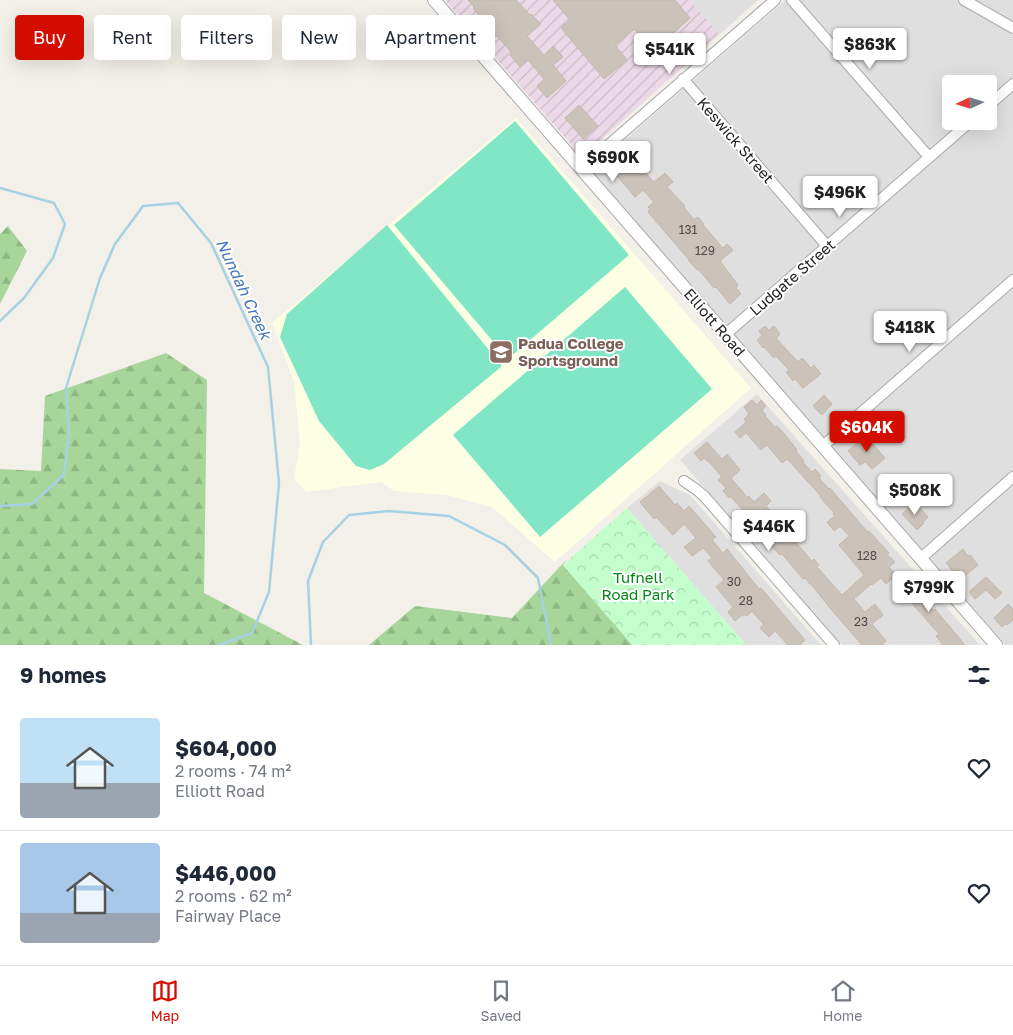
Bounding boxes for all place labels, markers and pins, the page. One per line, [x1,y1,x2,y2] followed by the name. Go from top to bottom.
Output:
[835,28,905,70] pin: $863K
[635,32,705,75] pin: $541K
[578,140,648,183] pin: $690K
[805,176,875,218] pin: $496K
[875,310,945,353] pin: $418K
[518,334,624,369] place label: Padua College Sportsground
[488,339,514,365] school or university icon: Padua College Sportsground
[832,410,902,453] pin: $604K
[880,474,950,516] pin: $508K
[734,510,804,552] pin: $446K
[894,570,964,613] pin: $799K

